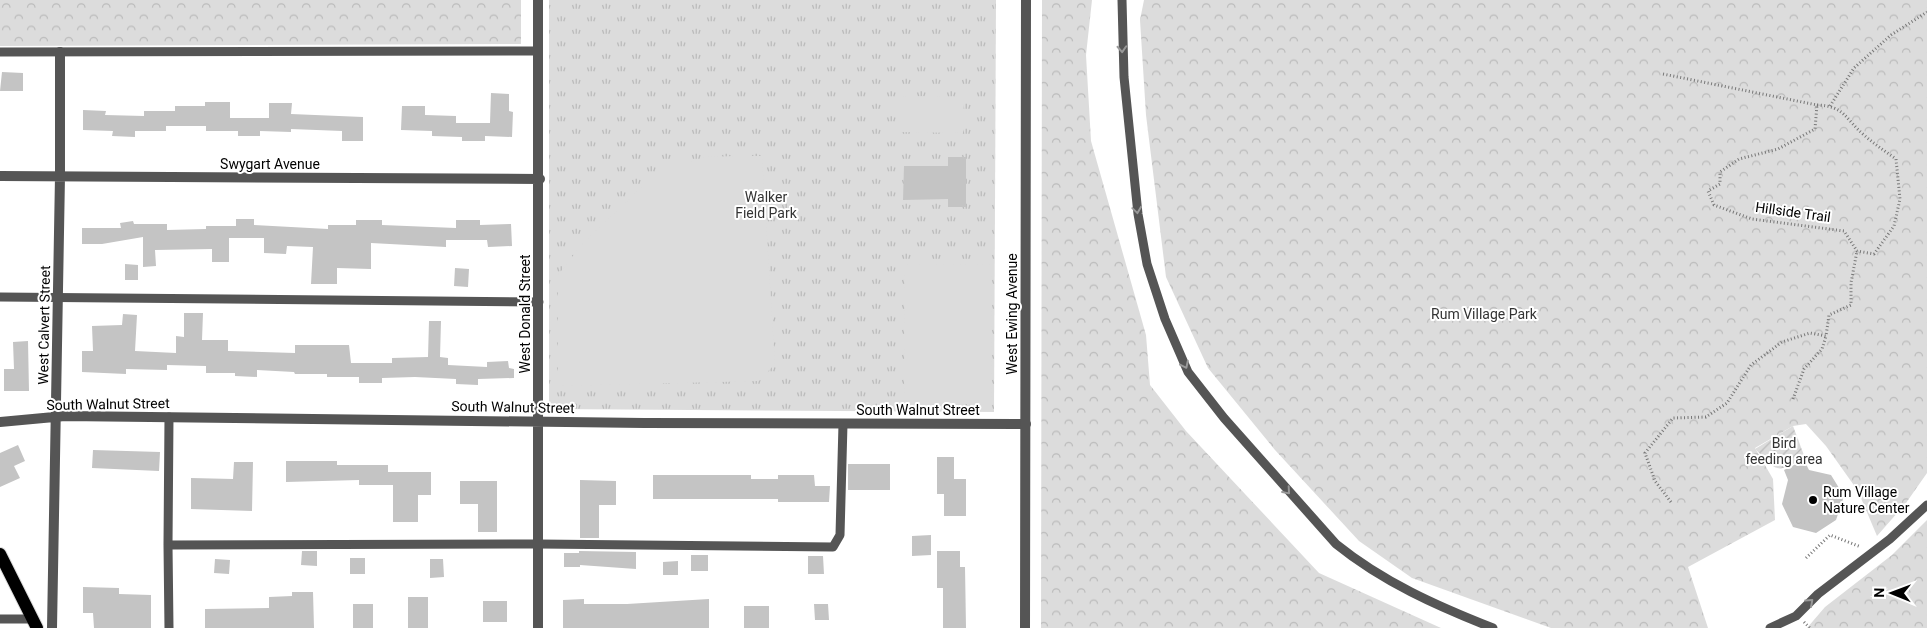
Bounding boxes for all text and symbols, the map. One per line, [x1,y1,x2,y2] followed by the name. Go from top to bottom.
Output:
[1117,45,1128,53] one-way arrow
[220,156,320,172] street label: Swygart Avenue
[735,189,798,221] park label: Walker Field Park
[1754,199,1832,225] street label: Hillside Trail
[1132,206,1142,215] one-way arrow
[1004,253,1020,375] street label: West Ewing Avenue
[517,254,533,374] street label: West Donald Street
[35,265,53,385] street label: West Calvert Street
[1431,306,1538,322] park label: Rum Village Park
[1179,360,1189,369] one-way arrow
[46,395,170,413] street label: South Walnut Street
[451,398,575,416] street label: South Walnut Street
[856,402,980,418] street label: South Walnut Street
[1745,435,1823,467] park label: Bird feeding area
[1823,484,1910,516] place label: Rum Village Nature Center
[1282,485,1291,494] one-way arrow
[1807,494,1819,506] marker: Rum Village Nature Center
[1867,568,1917,618] north arrow
[1871,588,1887,598] text: N
[1805,598,1814,607] one-way arrow

